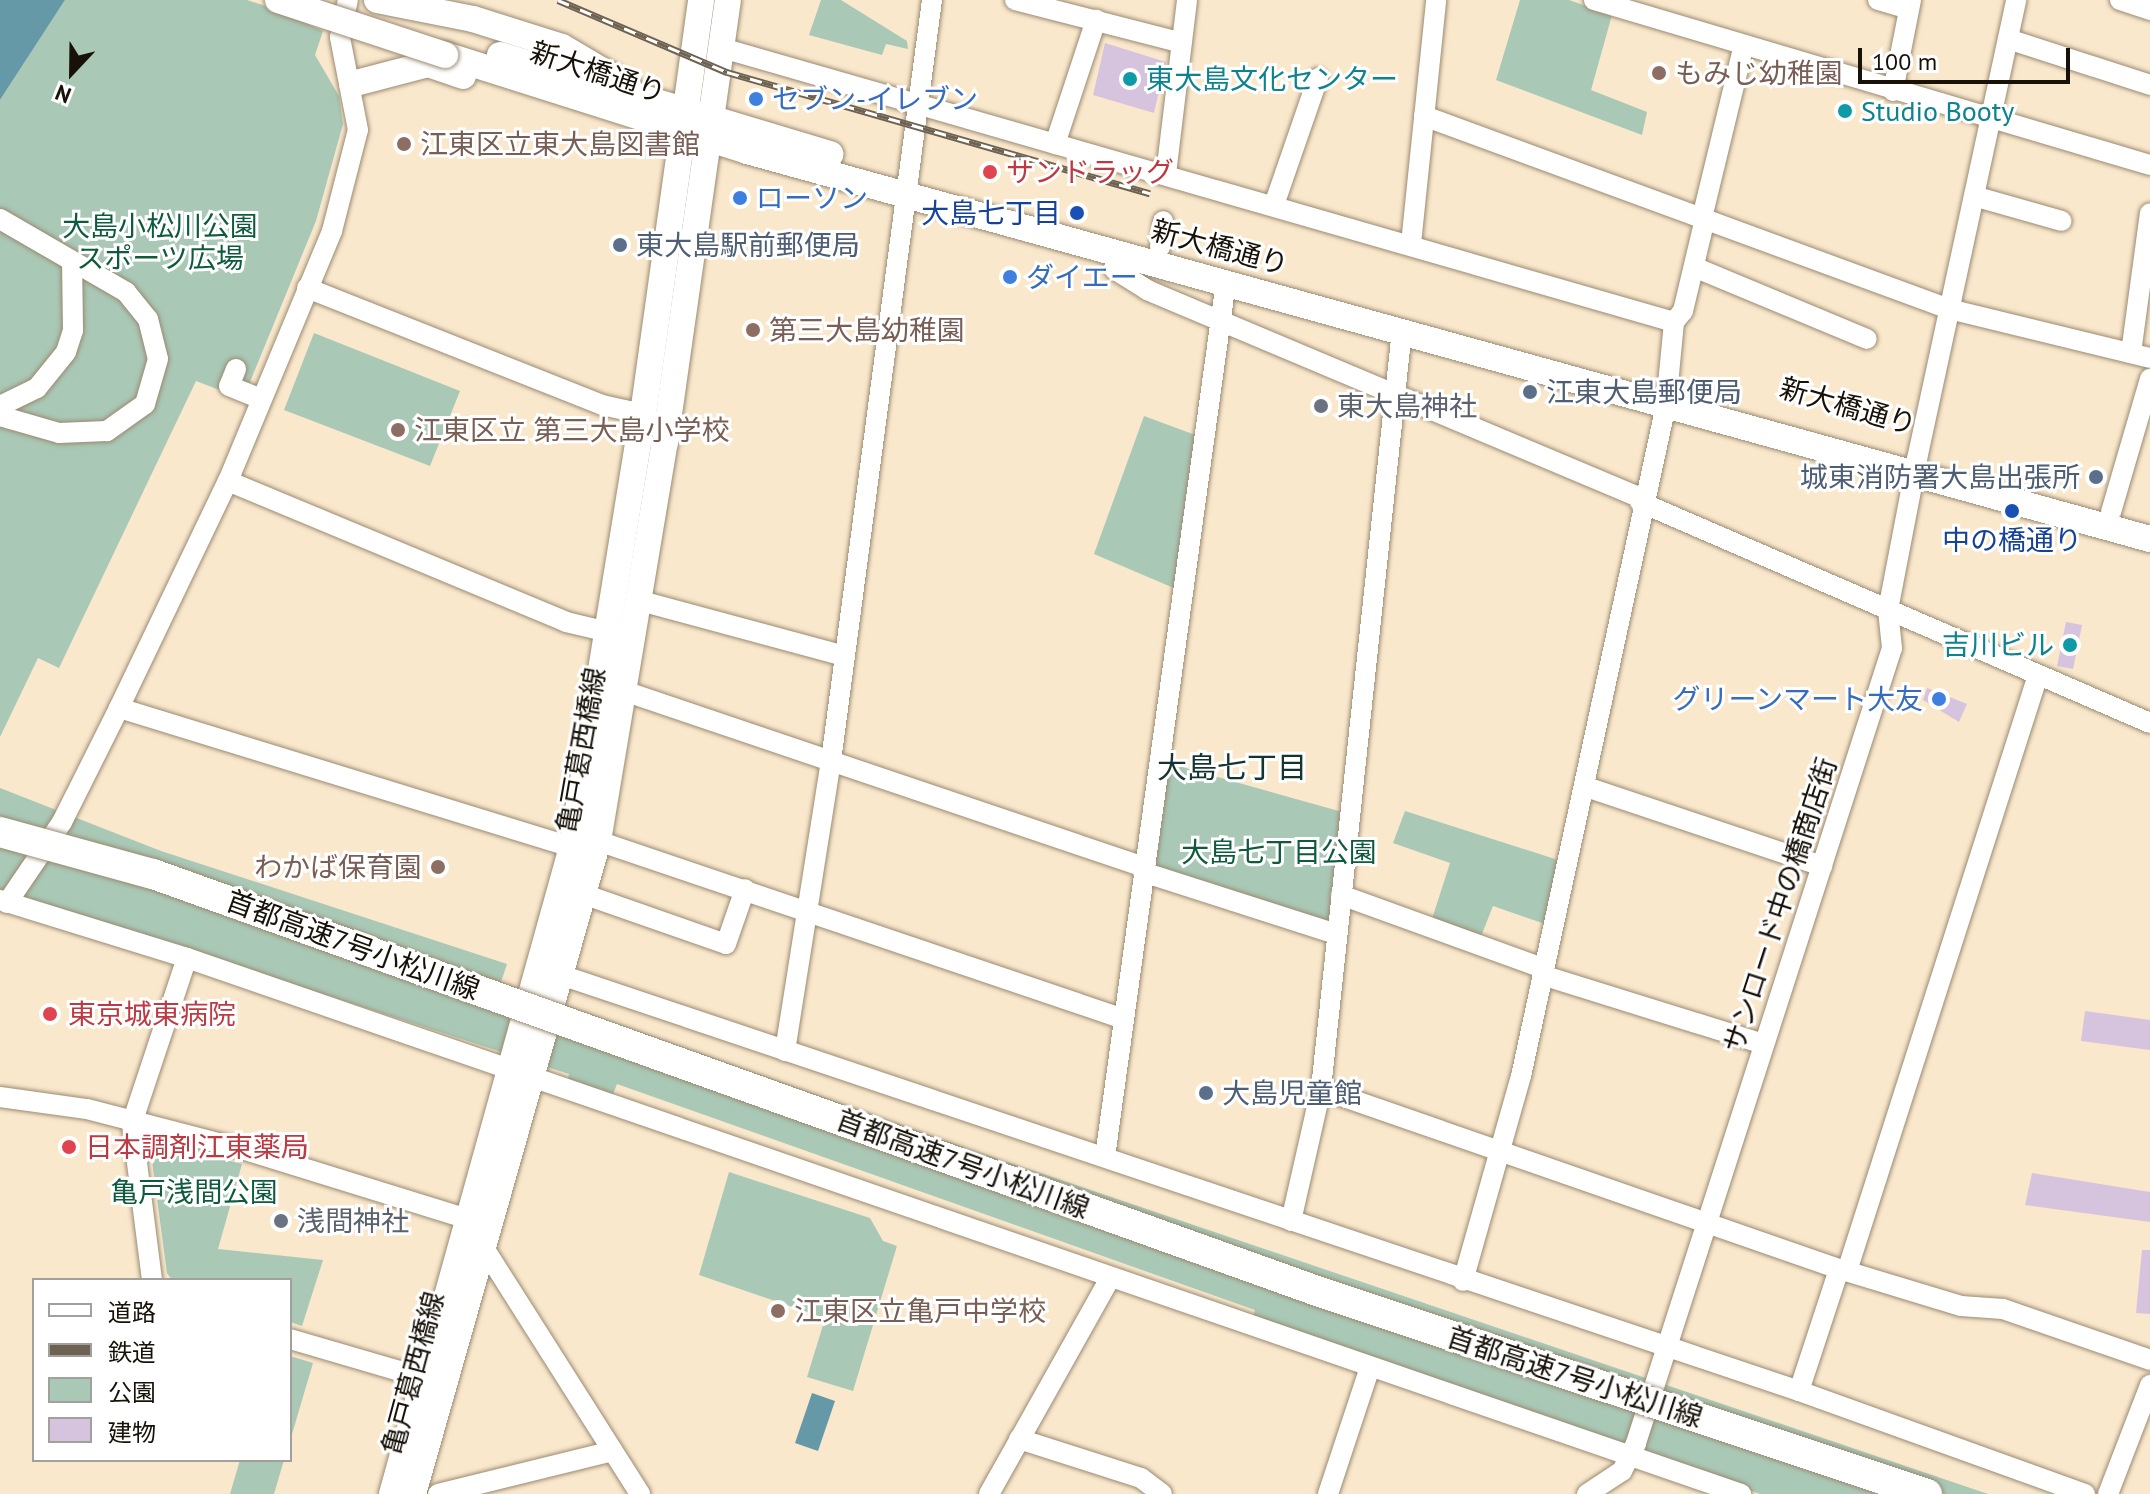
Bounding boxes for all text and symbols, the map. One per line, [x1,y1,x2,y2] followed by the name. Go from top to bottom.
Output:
[32,32,112,112] north arrow
[1862,32,2074,82] scale bar
[526,34,670,110] street label: 新大橋通り
[1872,46,1937,77] text: 100 m
[1675,56,1843,90] place label: もみじ幼稚園
[1146,62,1398,96] place label: 東大島文化センター
[1650,64,1668,82] marker: もみじ幼稚園
[1121,70,1139,88] marker: 東大島文化センター
[51,79,75,110] text: N
[772,82,978,116] place label: セブン-イレブン
[747,90,765,108] marker: セブン-イレブン
[1861,94,2014,128] place label: Studio Booty
[1836,102,1854,120] marker: Studio Booty
[420,127,700,161] place label: 江東区立東大島図書館
[395,135,413,153] marker: 江東区立東大島図書館
[1006,155,1174,189] place label: サンドラッグ
[981,163,999,181] marker: サンドラッグ
[756,181,868,215] place label: ローソン
[731,189,749,207] marker: ローソン
[921,196,1061,230] place label: 大島七丁目
[1068,204,1086,222] marker: 大島七丁目
[62,209,258,275] park label: 大島小松川公園 スポーツ広場
[1148,213,1292,281] street label: 新大橋通り
[636,228,860,262] place label: 東大島駅前郵便局
[611,236,629,254] marker: 東大島駅前郵便局
[1026,260,1138,294] place label: ダイエー
[1001,268,1019,286] marker: ダイエー
[769,313,965,347] place label: 第三大島幼稚園
[744,321,762,339] marker: 第三大島幼稚園
[1776,371,1920,441] street label: 新大橋通り
[1546,375,1742,409] place label: 江東大島郵便局
[1521,383,1539,401] marker: 江東大島郵便局
[1337,389,1477,423] place label: 東大島神社
[1312,397,1330,415] marker: 東大島神社
[414,413,729,447] place label: 江東区立 第三大島小学校
[389,421,407,439] marker: 江東区立 第三大島小学校
[1800,460,2080,494] place label: 城東消防署大島出張所
[2087,468,2105,486] marker: 城東消防署大島出張所
[2003,502,2021,520] marker: 中の橋通り
[1942,523,2082,557] place label: 中の橋通り
[1942,628,2054,662] place label: 吉川ビル
[2061,636,2079,654] marker: 吉川ビル
[550,664,612,836] street label: 亀戸葛西橋線
[1671,682,1923,716] place label: グリーンマート大友
[1930,690,1948,708] marker: グリーンマート大友
[1157,749,1307,785] district label: 大島七丁目
[1716,753,1844,1057] street label: サンロード中の橋商店街
[1181,835,1377,869] park label: 大島七丁目公園
[254,850,422,884] place label: わかば保育園
[429,858,447,876] marker: わかば保育園
[222,884,484,1006] street label: 首都高速7号小松川線
[68,997,236,1031] place label: 東京城東病院
[39,1003,61,1025] marker: 東京城東病院
[1222,1076,1362,1110] place label: 大島児童館
[1197,1084,1215,1102] marker: 大島児童館
[832,1103,1094,1225] street label: 首都高速7号小松川線
[85,1130,309,1164] place label: 日本調剤江東薬局
[60,1138,78,1156] marker: 日本調剤江東薬局
[110,1175,278,1209] park label: 亀戸浅間公園
[297,1204,409,1238] place label: 浅間神社
[272,1212,290,1230] marker: 浅間神社
[32,1278,292,1462] legend
[375,1288,451,1458] street label: 亀戸葛西橋線
[794,1294,1046,1328] place label: 江東区立亀戸中学校
[108,1297,156,1328] text: 道路
[769,1302,787,1320] marker: 江東区立亀戸中学校
[1443,1320,1707,1434] street label: 首都高速7号小松川線
[108,1337,156,1368] text: 鉄道
[108,1377,156,1408] text: 公園
[108,1417,156,1448] text: 建物

